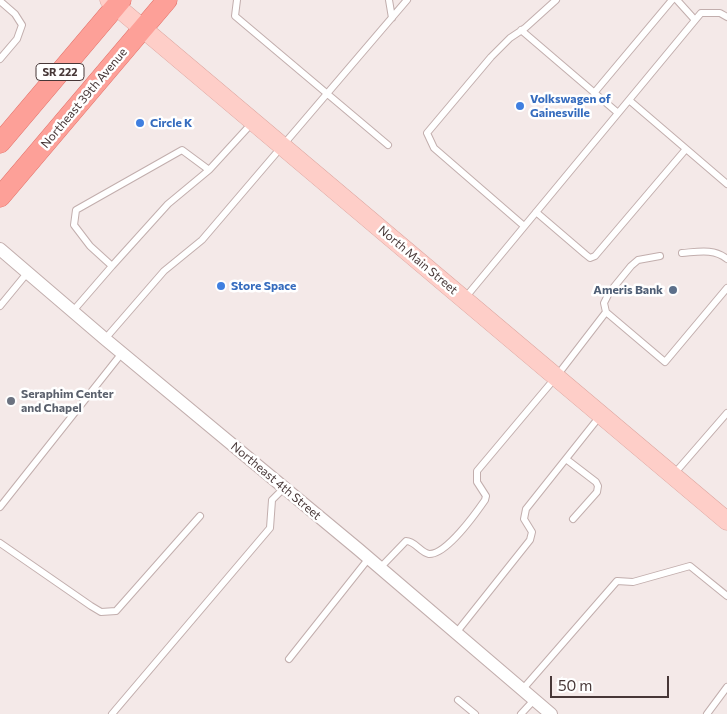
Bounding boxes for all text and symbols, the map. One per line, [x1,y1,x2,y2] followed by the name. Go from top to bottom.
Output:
[38,45,130,151] street label: Northeast 39th Avenue
[36,64,84,80] road number: SR 222
[530,92,611,120] place label: Volkswagen of Gainesville
[514,100,526,112] marker: Volkswagen of Gainesville
[150,116,192,130] place label: Circle K
[134,117,146,129] marker: Circle K
[375,223,461,297] street label: North Main Street
[231,279,296,293] place label: Store Space
[215,280,227,292] marker: Store Space
[593,283,663,297] place label: Ameris Bank
[667,284,679,296] marker: Ameris Bank
[21,387,114,415] place label: Seraphim Center and Chapel
[5,395,17,407] marker: Seraphim Center and Chapel
[228,439,324,523] street label: Northeast 4th Street
[552,666,671,698] scale bar
[558,676,592,694] text: 50 m

